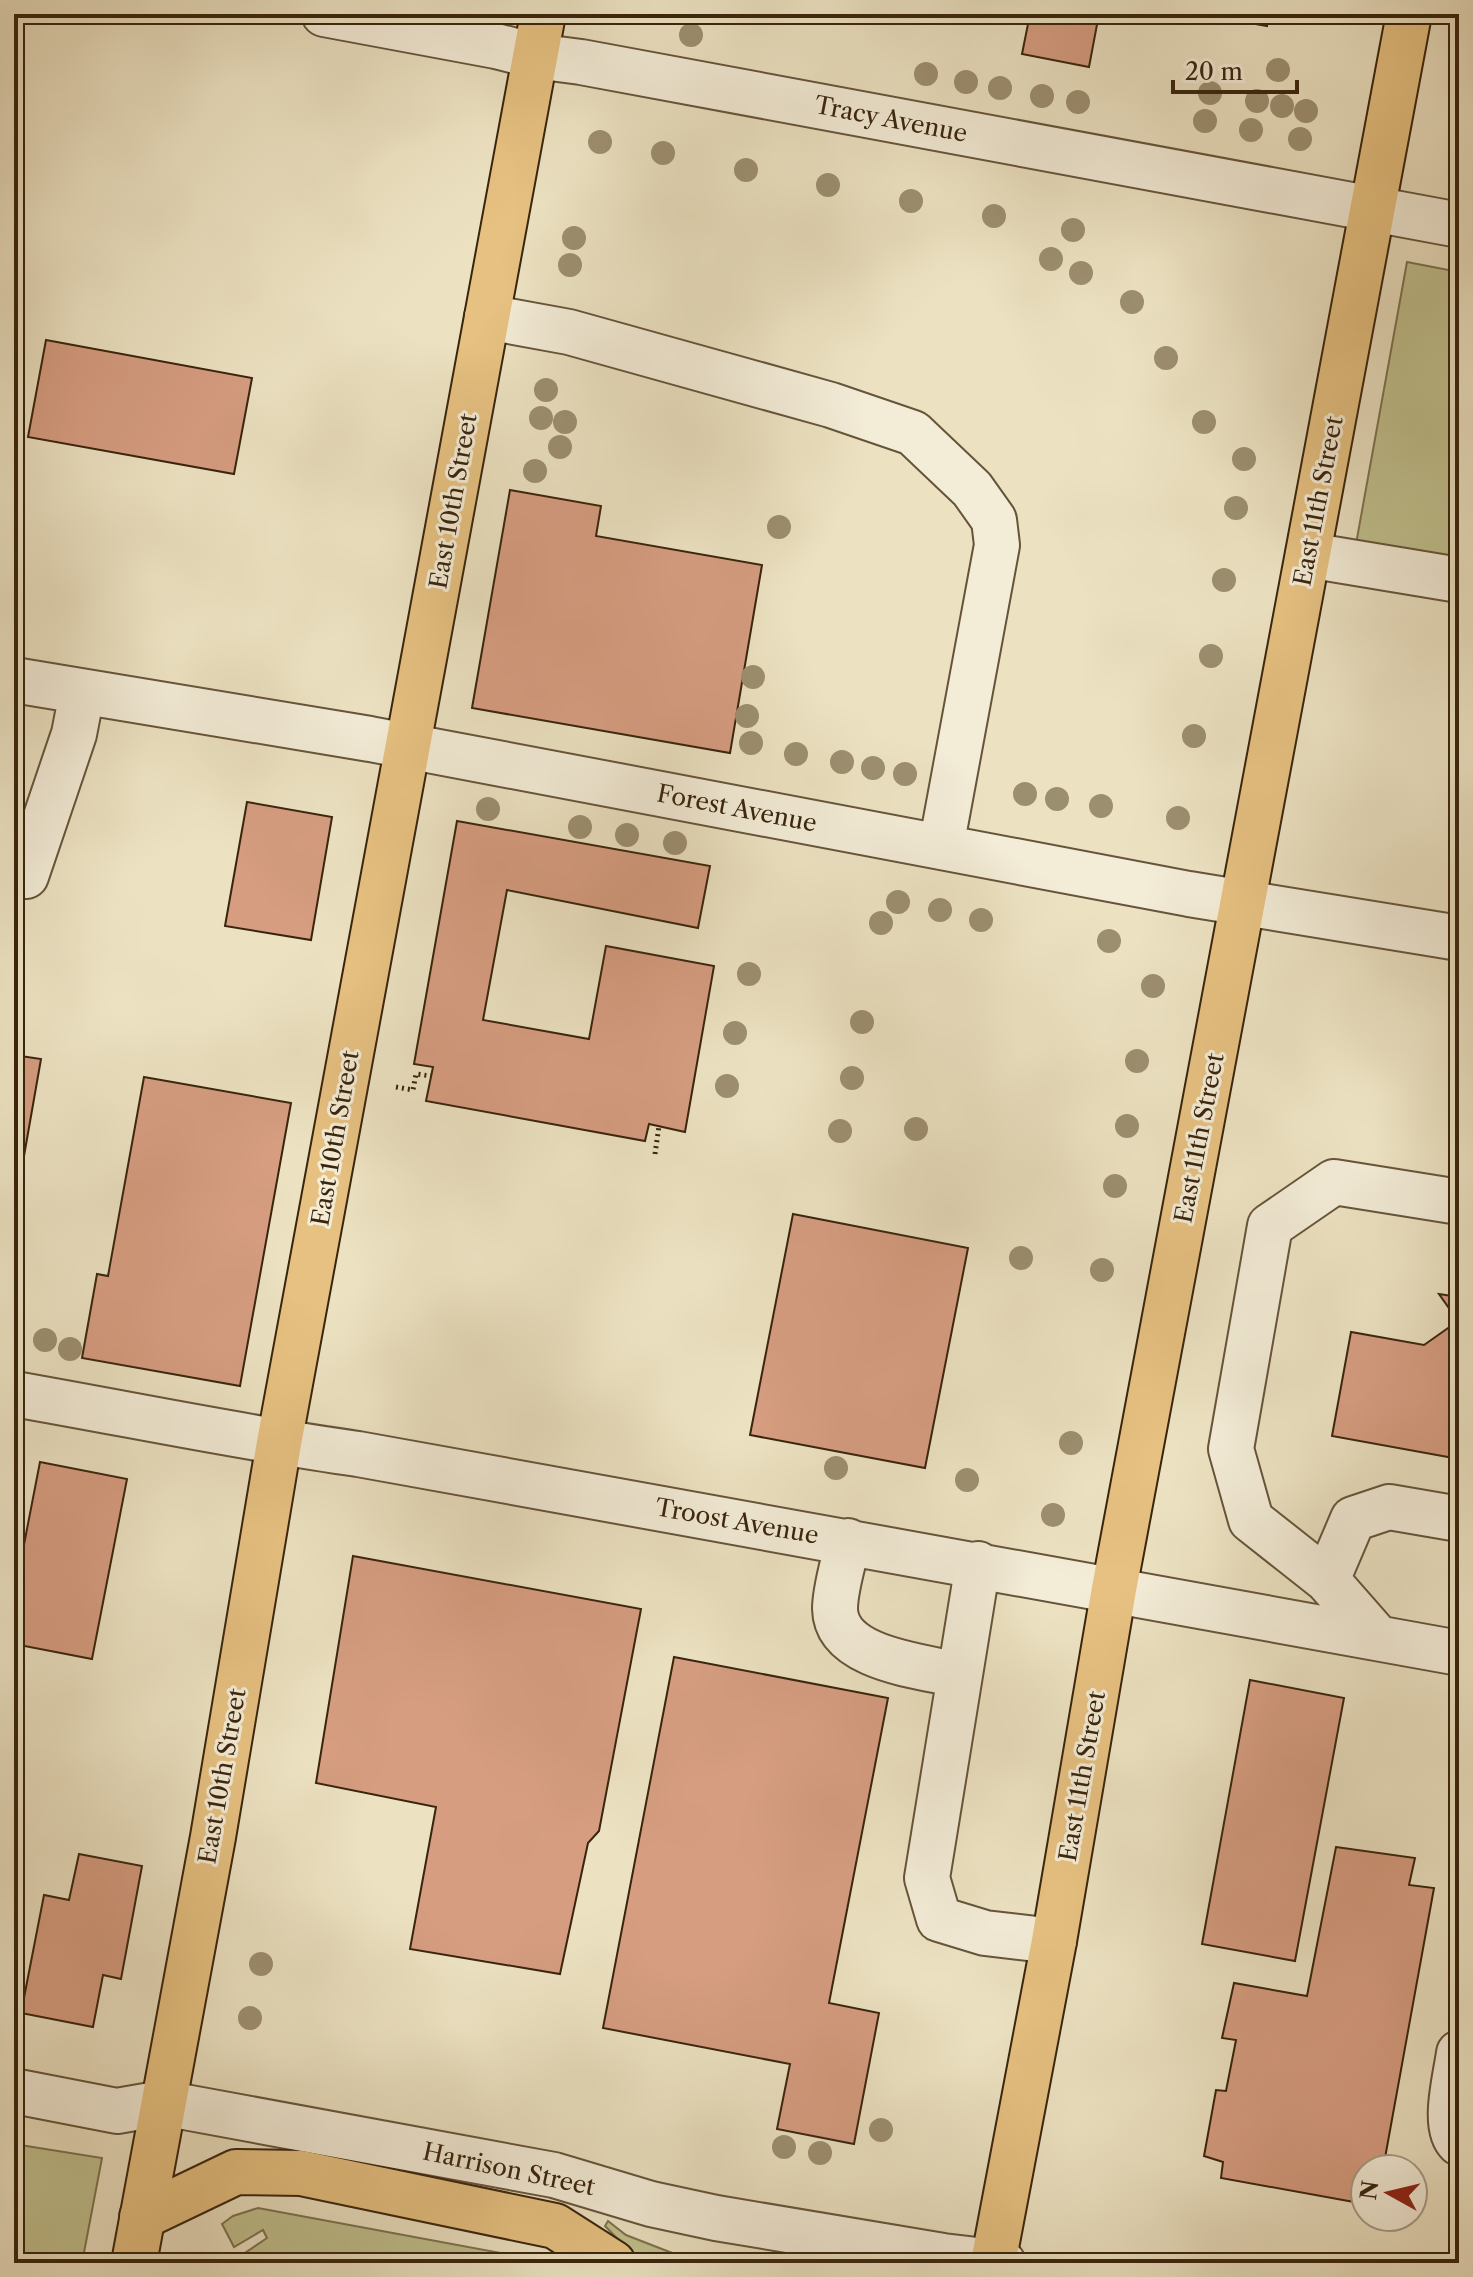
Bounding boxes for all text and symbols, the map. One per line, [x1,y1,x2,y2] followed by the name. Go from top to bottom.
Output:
[1173,44,1297,94] scale bar
[1185,57,1243,86] text: 20 m
[812,90,970,148] street label: Tracy Avenue
[423,411,483,591] street label: East 10th Street
[1287,413,1349,588] street label: East 11th Street
[655,778,819,838] street label: Forest Avenue
[305,1048,365,1228] street label: East 10th Street
[1168,1050,1230,1225] street label: East 11th Street
[653,1492,821,1550] street label: Troost Avenue
[192,1686,252,1866] street label: East 10th Street
[1053,1688,1111,1863] street label: East 11th Street
[420,2137,598,2201] street label: Harrison Street
[1349,2153,1429,2233] north arrow
[1355,2179,1384,2202] text: N

